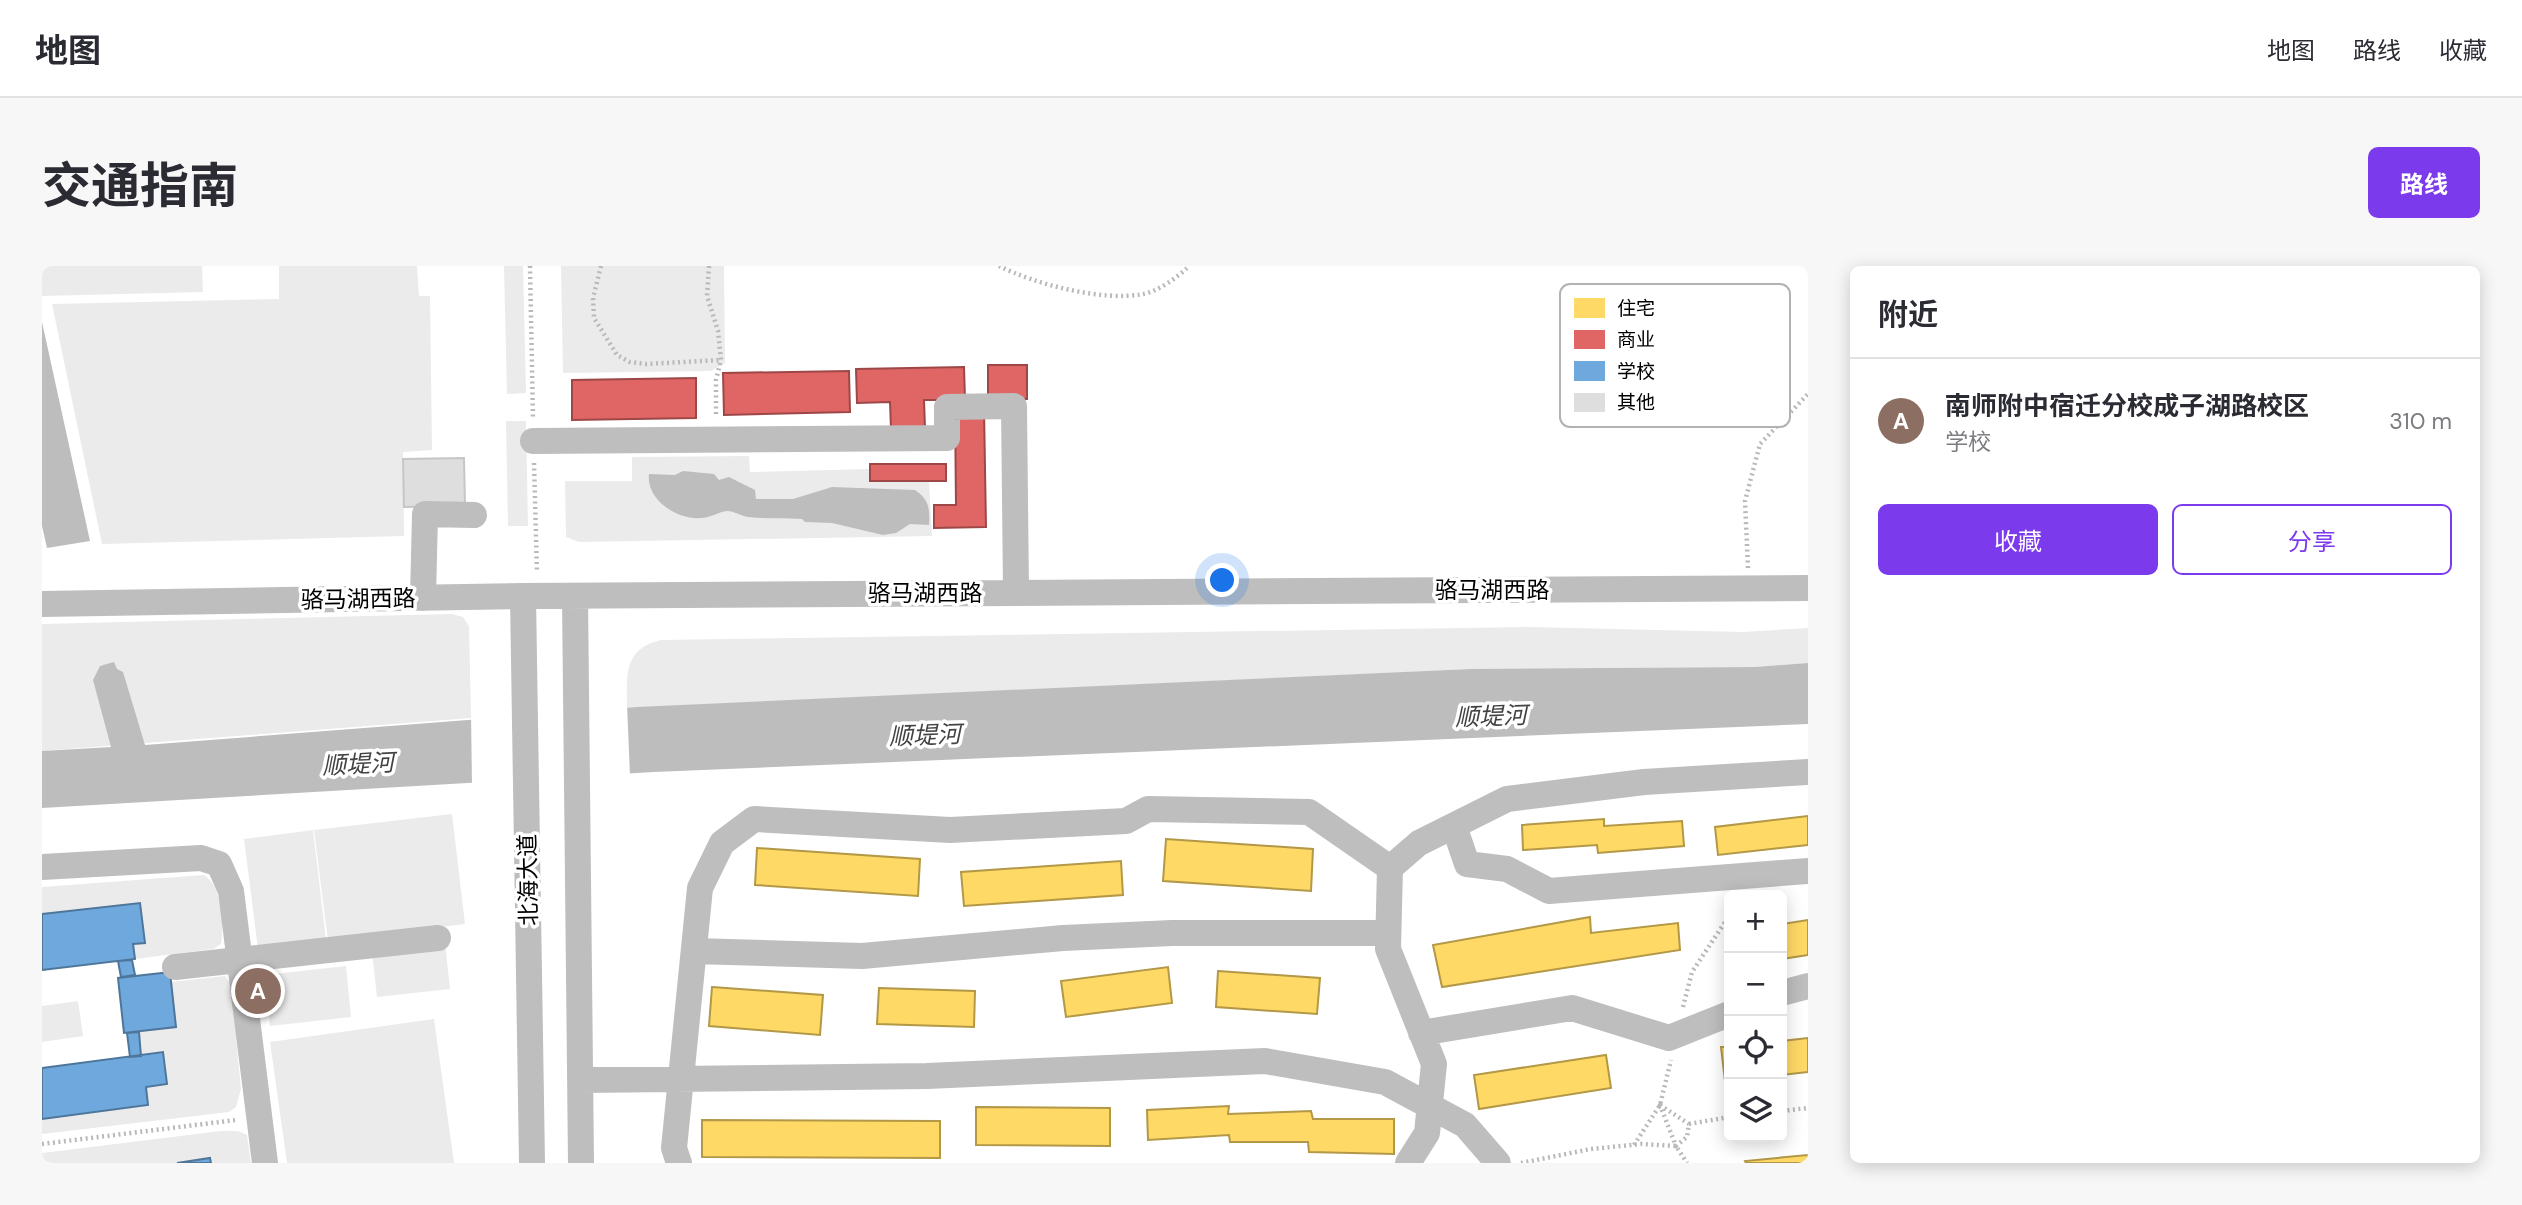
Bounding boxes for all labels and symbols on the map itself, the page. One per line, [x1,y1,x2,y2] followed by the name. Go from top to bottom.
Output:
[1560,284,1790,427] legend
[1617,296,1655,321] text: 住宅
[1617,327,1655,352] text: 商业
[1617,359,1655,384] text: 学校
[1617,390,1655,415] text: 其他
[1205,563,1239,597] your location
[1435,575,1550,605] street label: 骆马湖西路
[868,578,983,608] street label: 骆马湖西路
[300,583,416,615] street label: 骆马湖西路
[1454,699,1532,733] water label: 顺堤河
[888,718,966,752] water label: 顺堤河
[321,746,399,781] water label: 顺堤河
[512,834,544,926] street label: 北海大道
[235,965,281,1017] pin: A

